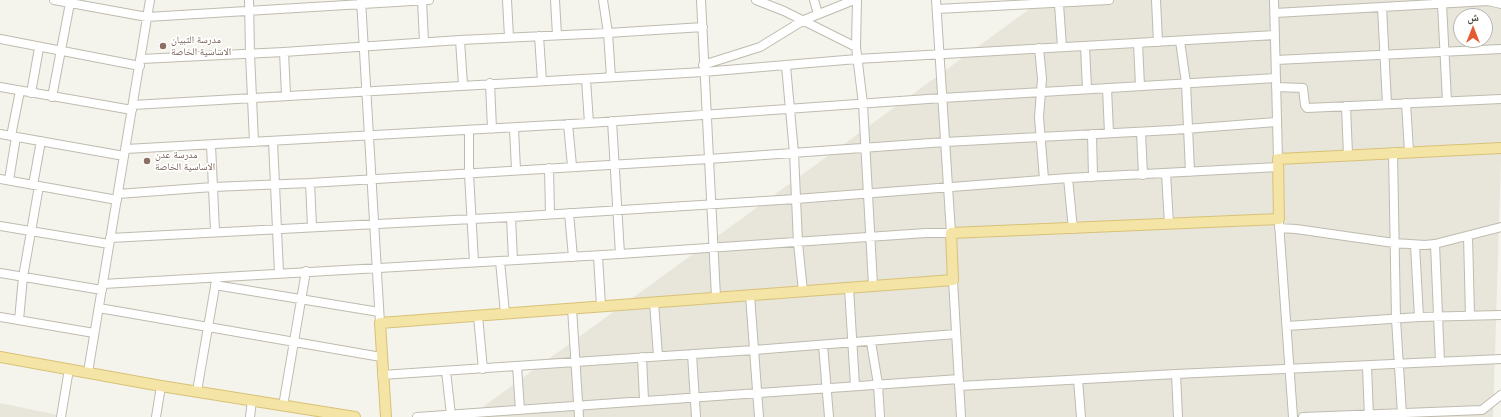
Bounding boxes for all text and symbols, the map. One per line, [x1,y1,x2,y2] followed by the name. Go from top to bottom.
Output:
[1453,8,1493,48] north arrow
[1467,10,1479,24] text: ش
[171,34,231,58] place label: مدرسة التبيان الاساسية الخاصة
[158,41,168,51] marker: مدرسة التبيان الاساسية الخاصة
[155,149,215,172] place label: مدرسة عدن الاساسية الخاصة
[142,156,152,166] marker: مدرسة عدن الاساسية الخاصة

